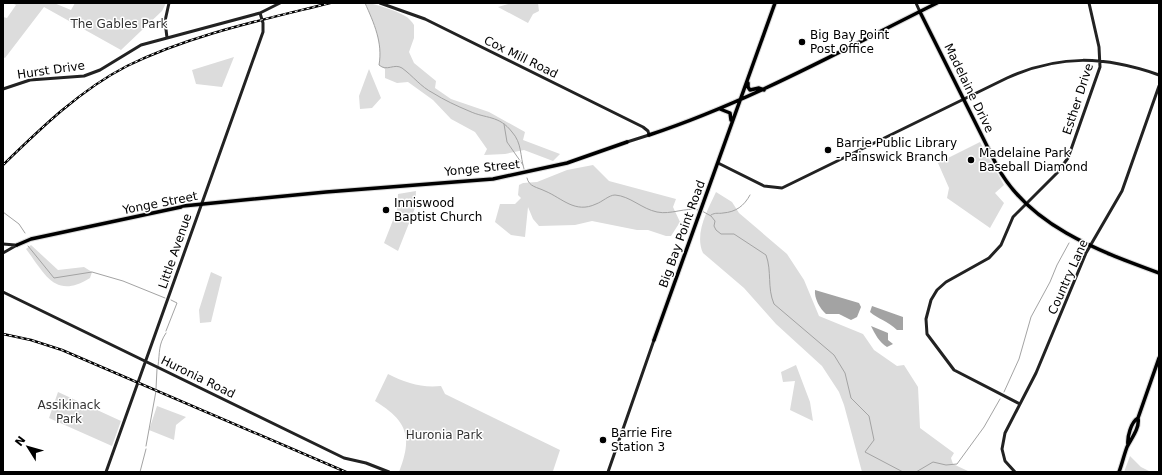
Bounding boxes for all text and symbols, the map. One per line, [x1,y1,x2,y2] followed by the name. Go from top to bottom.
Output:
[69,17,168,31] park label: The Gables Park
[810,28,890,56] place label: Big Bay Point Post Office
[482,33,560,81] street label: Cox Mill Road
[797,37,807,47] marker: Big Bay Point Post Office
[941,41,997,135] street label: Madelaine Drive
[16,58,86,82] street label: Hurst Drive
[1060,62,1096,136] street label: Esther Drive
[836,136,957,164] place label: Barrie Public Library - Painswick Branch
[823,145,833,155] marker: Barrie Public Library - Painswick Branch
[979,146,1088,174] place label: Madelaine Park Baseball Diamond
[966,155,976,165] marker: Madelaine Park Baseball Diamond
[442,157,521,179] street label: Yonge Street
[656,178,708,290] street label: Big Bay Point Road
[120,189,199,217] street label: Yonge Street
[394,196,482,224] place label: Inniswood Baptist Church
[381,205,391,215] marker: Inniswood Baptist Church
[156,212,194,290] street label: Little Avenue
[1045,237,1091,317] street label: Country Lane
[159,353,237,401] street label: Huronia Road
[38,398,100,426] park label: Assikinack Park
[611,426,672,454] place label: Barrie Fire Station 3
[8,427,48,467] north arrow
[406,428,482,442] park label: Huronia Park
[12,434,28,449] text: N
[598,435,608,445] marker: Barrie Fire Station 3

